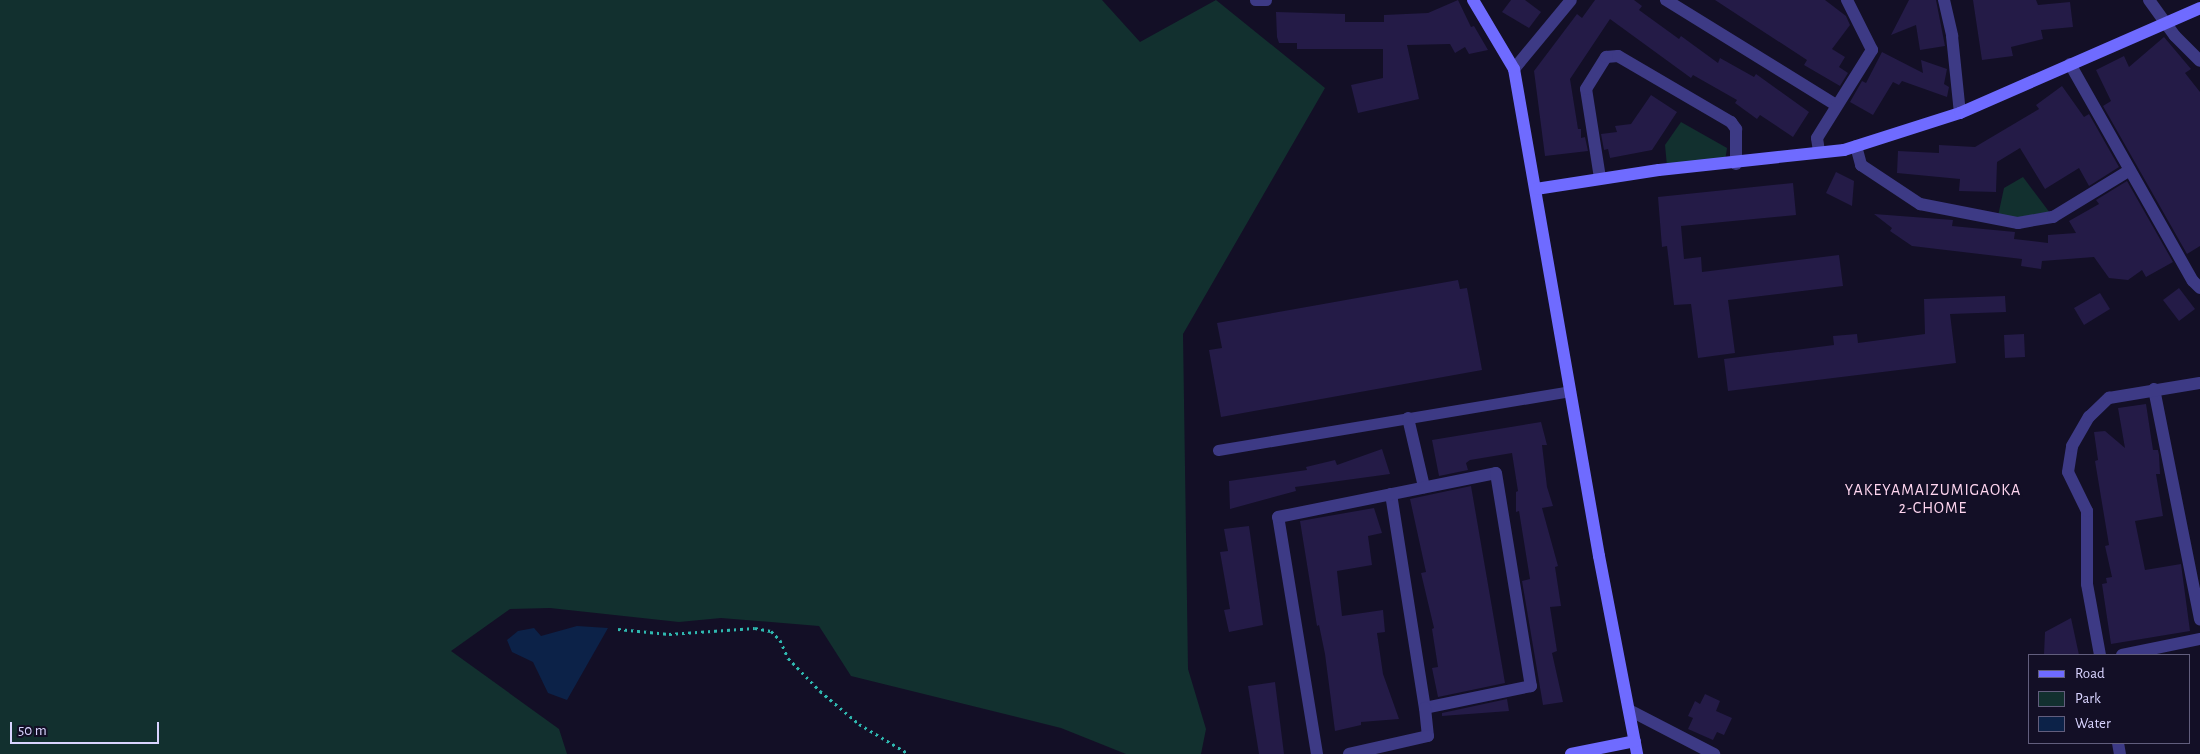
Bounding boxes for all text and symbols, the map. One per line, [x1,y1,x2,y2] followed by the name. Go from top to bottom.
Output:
[1843,480,2023,518] district label: YAKEYAMAIZUMIGAOKA 2-CHOME
[2028,654,2190,744] legend
[2075,666,2105,681] text: Road
[2075,691,2101,706] text: Park
[12,712,161,744] scale bar
[2075,716,2111,731] text: Water
[18,723,47,738] text: 50 m

